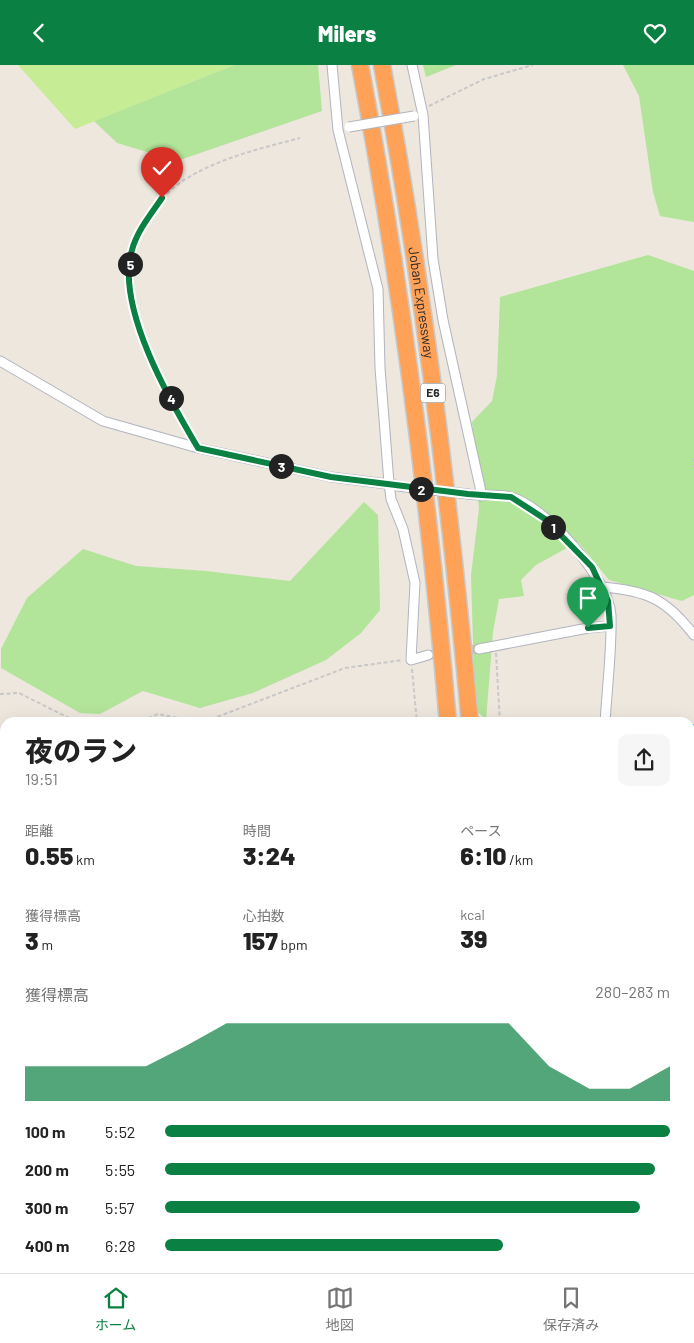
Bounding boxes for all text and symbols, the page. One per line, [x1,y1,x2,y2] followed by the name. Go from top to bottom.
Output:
[25,19,53,47] icon: back
[641,19,669,47] icon: heart
[318,20,376,46] text: Milers
[141,147,183,198] pin
[148,154,176,182] icon: check
[405,246,438,360] street label: Joban Expressway
[118,251,142,277] pin: 5
[127,256,134,273] text: 5
[420,383,446,403] road number: E6
[158,385,184,411] pin: 4
[167,390,176,407] text: 4
[268,453,294,479] pin: 3
[278,458,285,475] text: 3
[408,477,434,501] pin: 2
[418,481,425,498] text: 2
[540,515,566,539] pin: 1
[551,519,556,536] text: 1
[567,577,609,628] pin
[574,584,602,612] icon: arrive
[25,733,137,767] text: 夜のラン
[618,734,670,786] button: share
[25,769,58,788] text: 19:51
[25,822,53,839] text: 距離
[243,822,271,839] text: 時間
[460,822,502,839] text: ペース
[25,840,73,870] text: 0.55
[243,840,295,870] text: 3:24
[460,840,506,870] text: 6:10
[73,851,95,868] text: km
[506,851,533,868] text: /km
[460,906,485,923] text: kcal
[25,907,81,924] text: 獲得標高
[243,907,285,924] text: 心拍数
[460,923,487,953] text: 39
[25,925,39,955] text: 3
[243,925,278,955] text: 157
[39,936,53,953] text: m
[278,936,308,953] text: bpm
[595,982,670,1001] text: 280–283 m
[25,985,89,1004] text: 獲得標高
[25,1122,65,1141] text: 100 m
[105,1122,135,1141] text: 5:52
[25,1160,69,1179] text: 200 m
[105,1160,135,1179] text: 5:55
[25,1198,68,1217] text: 300 m
[105,1198,134,1217] text: 5:57
[25,1236,69,1255] text: 400 m
[105,1236,136,1255] text: 6:28
[95,1284,136,1334] tab: ホーム
[326,1284,354,1334] tab: 地図
[543,1284,599,1334] tab: 保存済み

